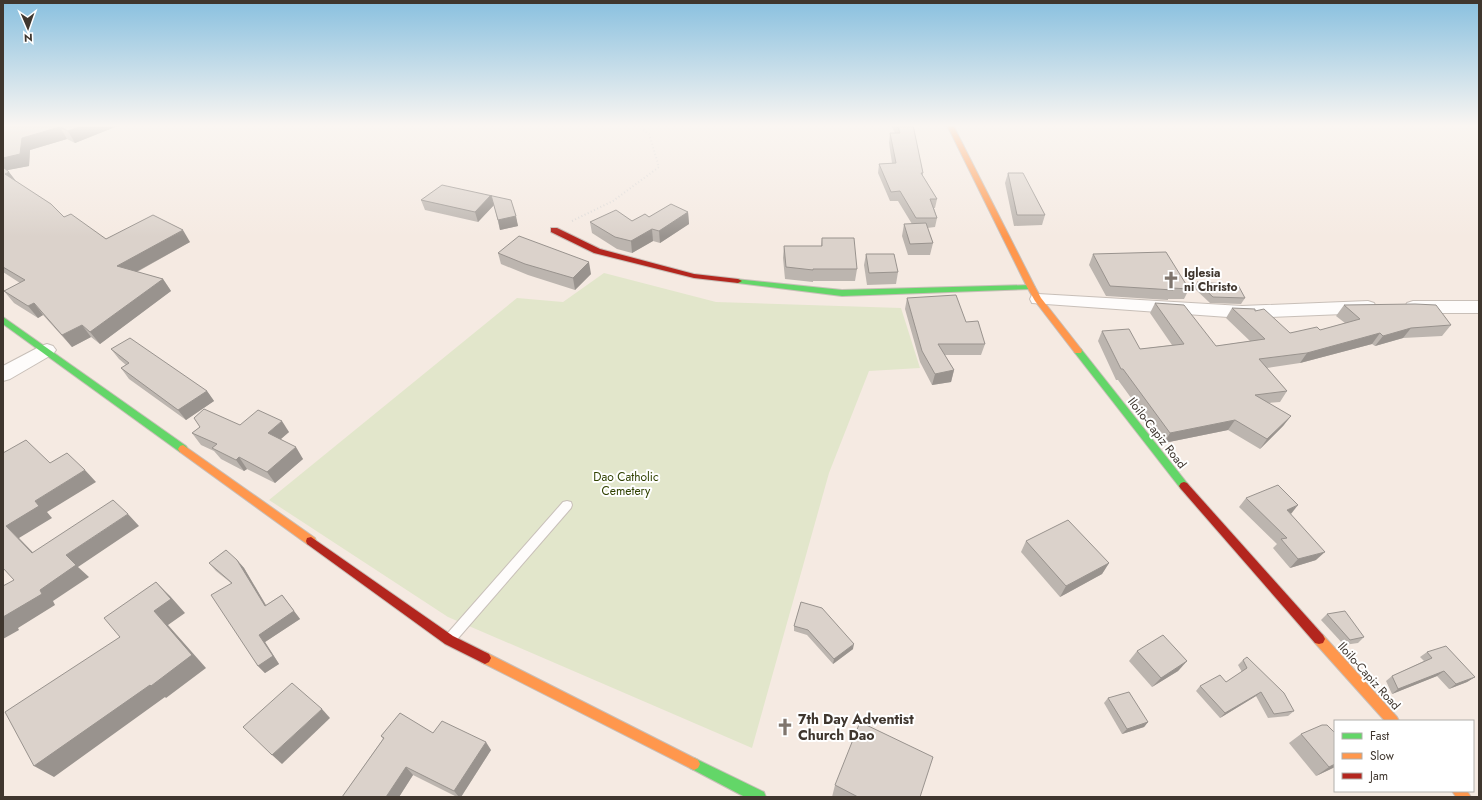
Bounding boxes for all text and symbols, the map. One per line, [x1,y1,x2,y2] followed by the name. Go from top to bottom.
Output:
[8,8,48,48] north arrow
[24,30,33,46] text: N
[1184,264,1238,296] place label: Iglesia ni Christo
[1161,270,1181,290] church icon: Iglesia ni Christo
[1123,394,1191,472] street label: Iloilo-Capiz Road
[593,468,659,500] park label: Dao Catholic Cemetery
[1333,638,1405,714] street label: Iloilo-Capiz Road
[798,709,914,745] place label: 7th Day Adventist Church Dao
[775,717,795,737] church icon: 7th Day Adventist Church Dao
[1334,720,1474,792] legend
[1370,727,1389,745] text: Fast
[1370,747,1395,765] text: Slow
[1368,767,1388,785] text: Jam

